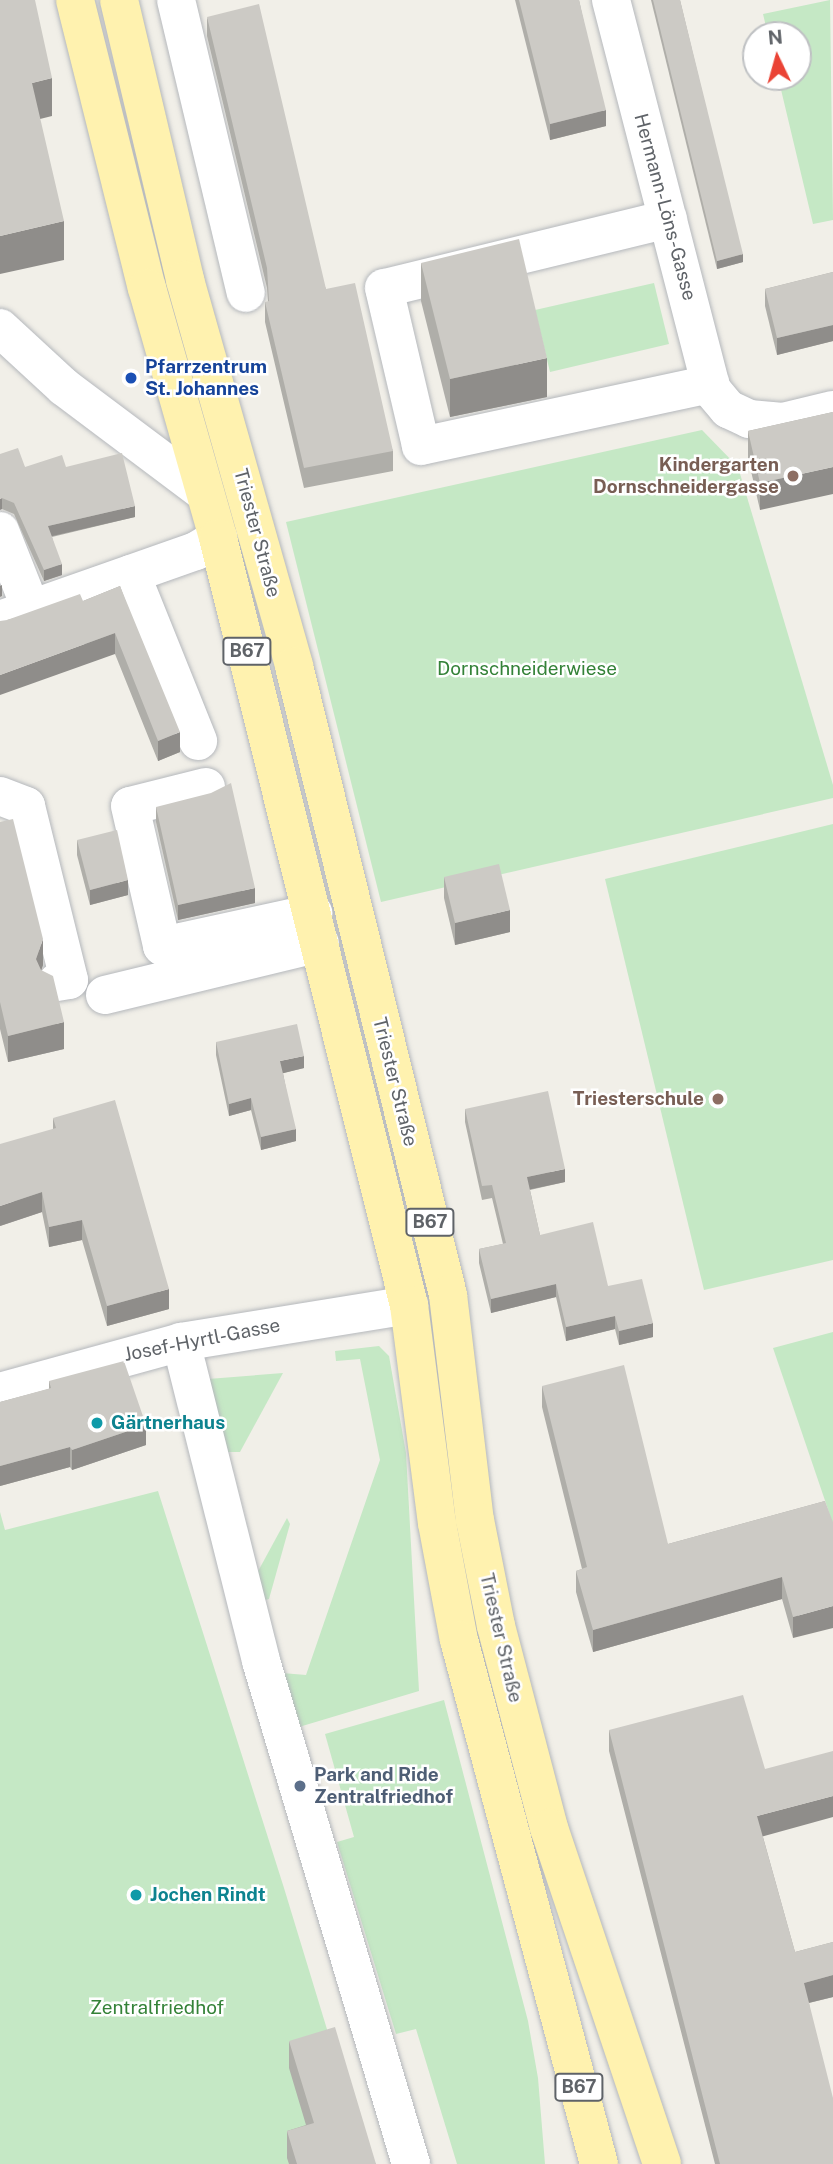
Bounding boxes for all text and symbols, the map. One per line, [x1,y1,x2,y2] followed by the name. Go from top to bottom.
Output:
[742,21,812,91] north arrow
[767,25,784,49] text: N
[629,111,701,303] street label: Hermann-Löns-Gasse
[145,356,267,400] place label: Pfarrzentrum St. Johannes
[123,370,139,386] marker: Pfarrzentrum St. Johannes
[593,454,779,498] place label: Kindergarten Dornschneidergasse
[229,466,285,600] street label: Triester Straße
[785,468,801,484] marker: Kindergarten Dornschneidergasse
[221,636,273,666] road number: B67
[437,658,617,680] park label: Dornschneiderwiese
[368,1015,422,1149] street label: Triester Straße
[573,1088,704,1110] place label: Triesterschule
[710,1091,726,1107] marker: Triesterschule
[404,1208,456,1237] road number: B67
[122,1314,282,1366] street label: Josef-Hyrtl-Gasse
[111,1412,225,1434] place label: Gärtnerhaus
[89,1415,105,1431] marker: Gärtnerhaus
[475,1571,527,1705] street label: Triester Straße
[314,1764,453,1808] place label: Park and Ride Zentralfriedhof
[292,1778,308,1794] marker: Park and Ride Zentralfriedhof
[150,1884,266,1906] place label: Jochen Rindt
[128,1887,144,1903] marker: Jochen Rindt
[90,1997,224,2019] park label: Zentralfriedhof
[553,2073,605,2102] road number: B67

